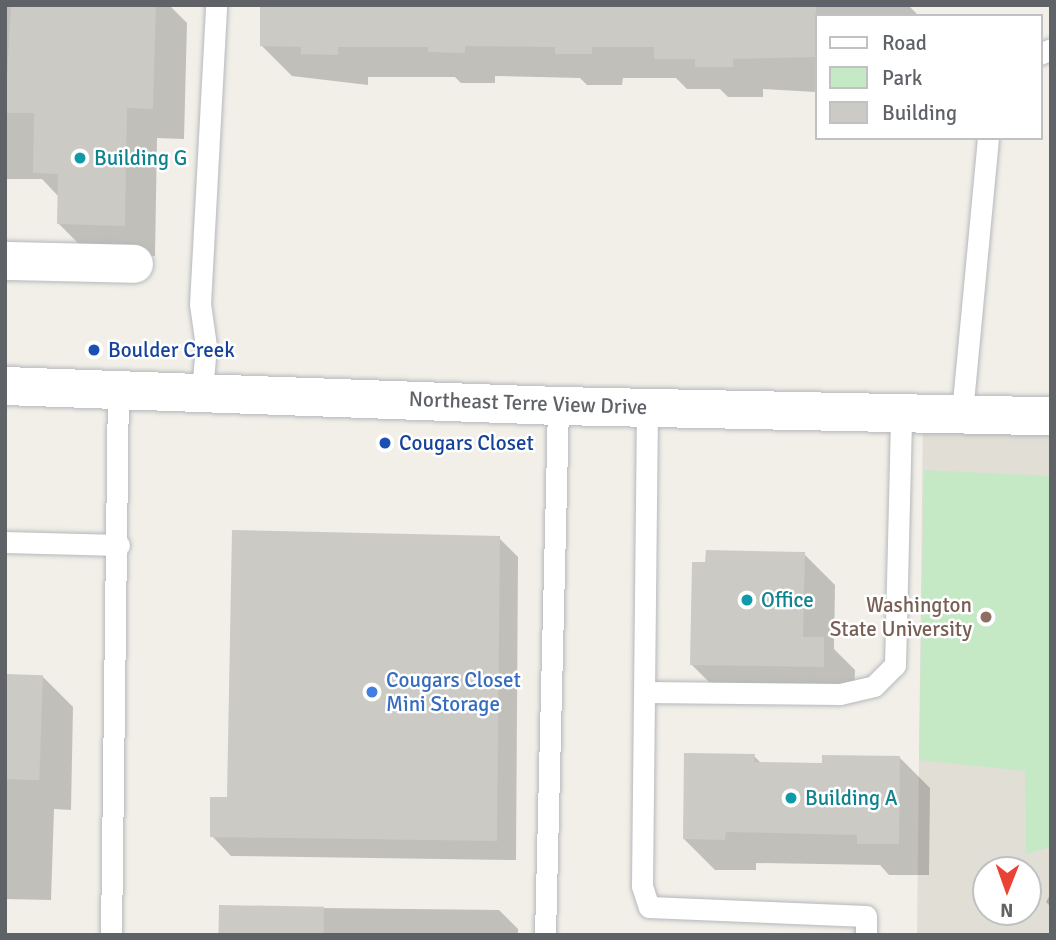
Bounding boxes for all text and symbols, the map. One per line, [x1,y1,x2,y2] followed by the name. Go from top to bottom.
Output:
[814,14,1042,140] legend
[882,30,927,56] text: Road
[882,65,922,91] text: Park
[882,100,957,126] text: Building
[94,145,187,171] place label: Building G
[72,150,88,166] marker: Building G
[108,337,235,363] place label: Boulder Creek
[86,342,102,358] marker: Boulder Creek
[408,386,648,420] street label: Northeast Terre View Drive
[399,430,534,456] place label: Cougars Closet
[377,435,393,451] marker: Cougars Closet
[761,587,814,613] place label: Office
[739,592,755,608] marker: Office
[830,592,972,642] place label: Washington State University
[978,609,994,625] marker: Washington State University
[386,667,521,717] place label: Cougars Closet Mini Storage
[364,684,380,700] marker: Cougars Closet Mini Storage
[805,785,898,811] place label: Building A
[783,790,799,806] marker: Building A
[972,856,1042,926] north arrow
[1000,898,1013,922] text: N

